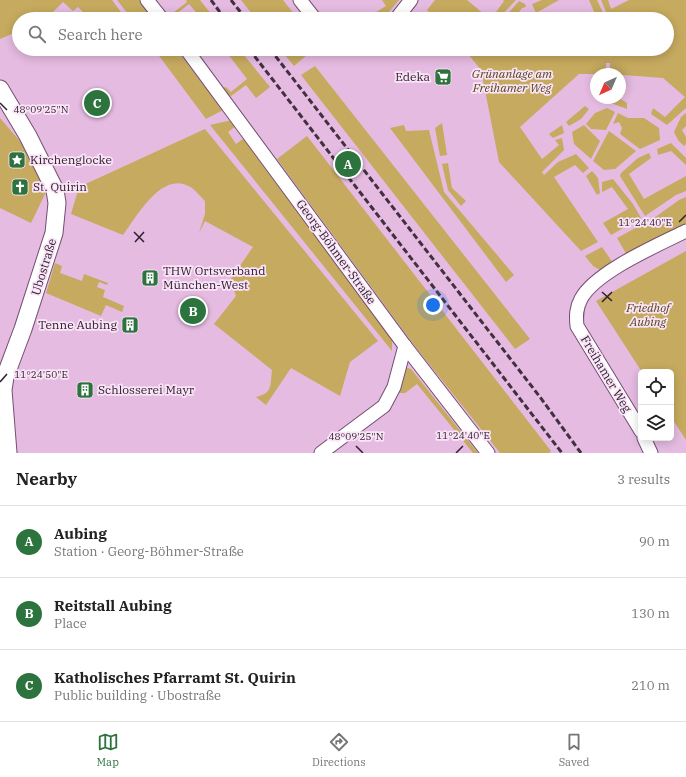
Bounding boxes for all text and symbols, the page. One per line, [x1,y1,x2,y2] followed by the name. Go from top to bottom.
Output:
[12,12,674,56] search box
[26,23,48,45] icon: search
[58,25,143,44] text: Search here
[472,66,552,95] park label: Grünanlage am Freihamer Weg
[433,67,453,87] supermarket icon: Edeka
[590,68,626,104] north arrow
[395,69,430,84] place label: Edeka
[84,88,110,118] pin: C
[14,103,69,116] text: 48°09'25"N
[335,149,361,179] pin: A
[7,150,27,170] place icon: Kirchenglocke
[30,152,112,167] place label: Kirchenglocke
[10,177,30,197] church icon: St. Quirin
[33,179,87,194] place label: St. Quirin
[293,197,379,307] street label: Georg-Böhmer-Straße
[618,216,672,229] text: 11°24'40"E
[28,237,59,297] street label: Ubostraße
[163,263,266,292] place label: THW Ortsverband München-West
[140,268,160,288] building icon: THW Ortsverband München-West
[423,295,443,315] your location
[180,296,206,326] pin: B
[625,300,672,329] park label: Friedhof Aubing
[120,315,140,335] building icon: Tenne Aubing
[38,317,117,332] place label: Tenne Aubing
[578,333,635,415] street label: Freihamer Weg
[14,368,68,381] text: 11°24'50"E
[638,369,674,441] map controls
[638,369,674,405] button: locate
[75,380,95,400] building icon: Schlosserei Mayr
[98,382,195,397] place label: Schlosserei Mayr
[638,405,674,441] button: layers
[436,429,490,442] text: 11°24'40"E
[329,430,384,443] text: 48°09'25"N
[16,468,77,490] text: Nearby
[617,471,670,488] text: 3 results
[54,524,107,543] text: Aubing
[24,533,34,550] text: A
[639,533,670,550] text: 90 m
[54,543,244,560] text: Station · Georg-Böhmer-Straße
[54,596,172,615] text: Reitstall Aubing
[24,605,34,622] text: B
[631,605,670,622] text: 130 m
[54,615,87,632] text: Place
[54,668,296,687] text: Katholisches Pfarramt St. Quirin
[25,677,33,694] text: C
[631,677,670,694] text: 210 m
[54,687,221,704] text: Public building · Ubostraße
[97,731,119,769] tab: Map
[312,731,366,769] tab: Directions
[559,731,589,769] tab: Saved

